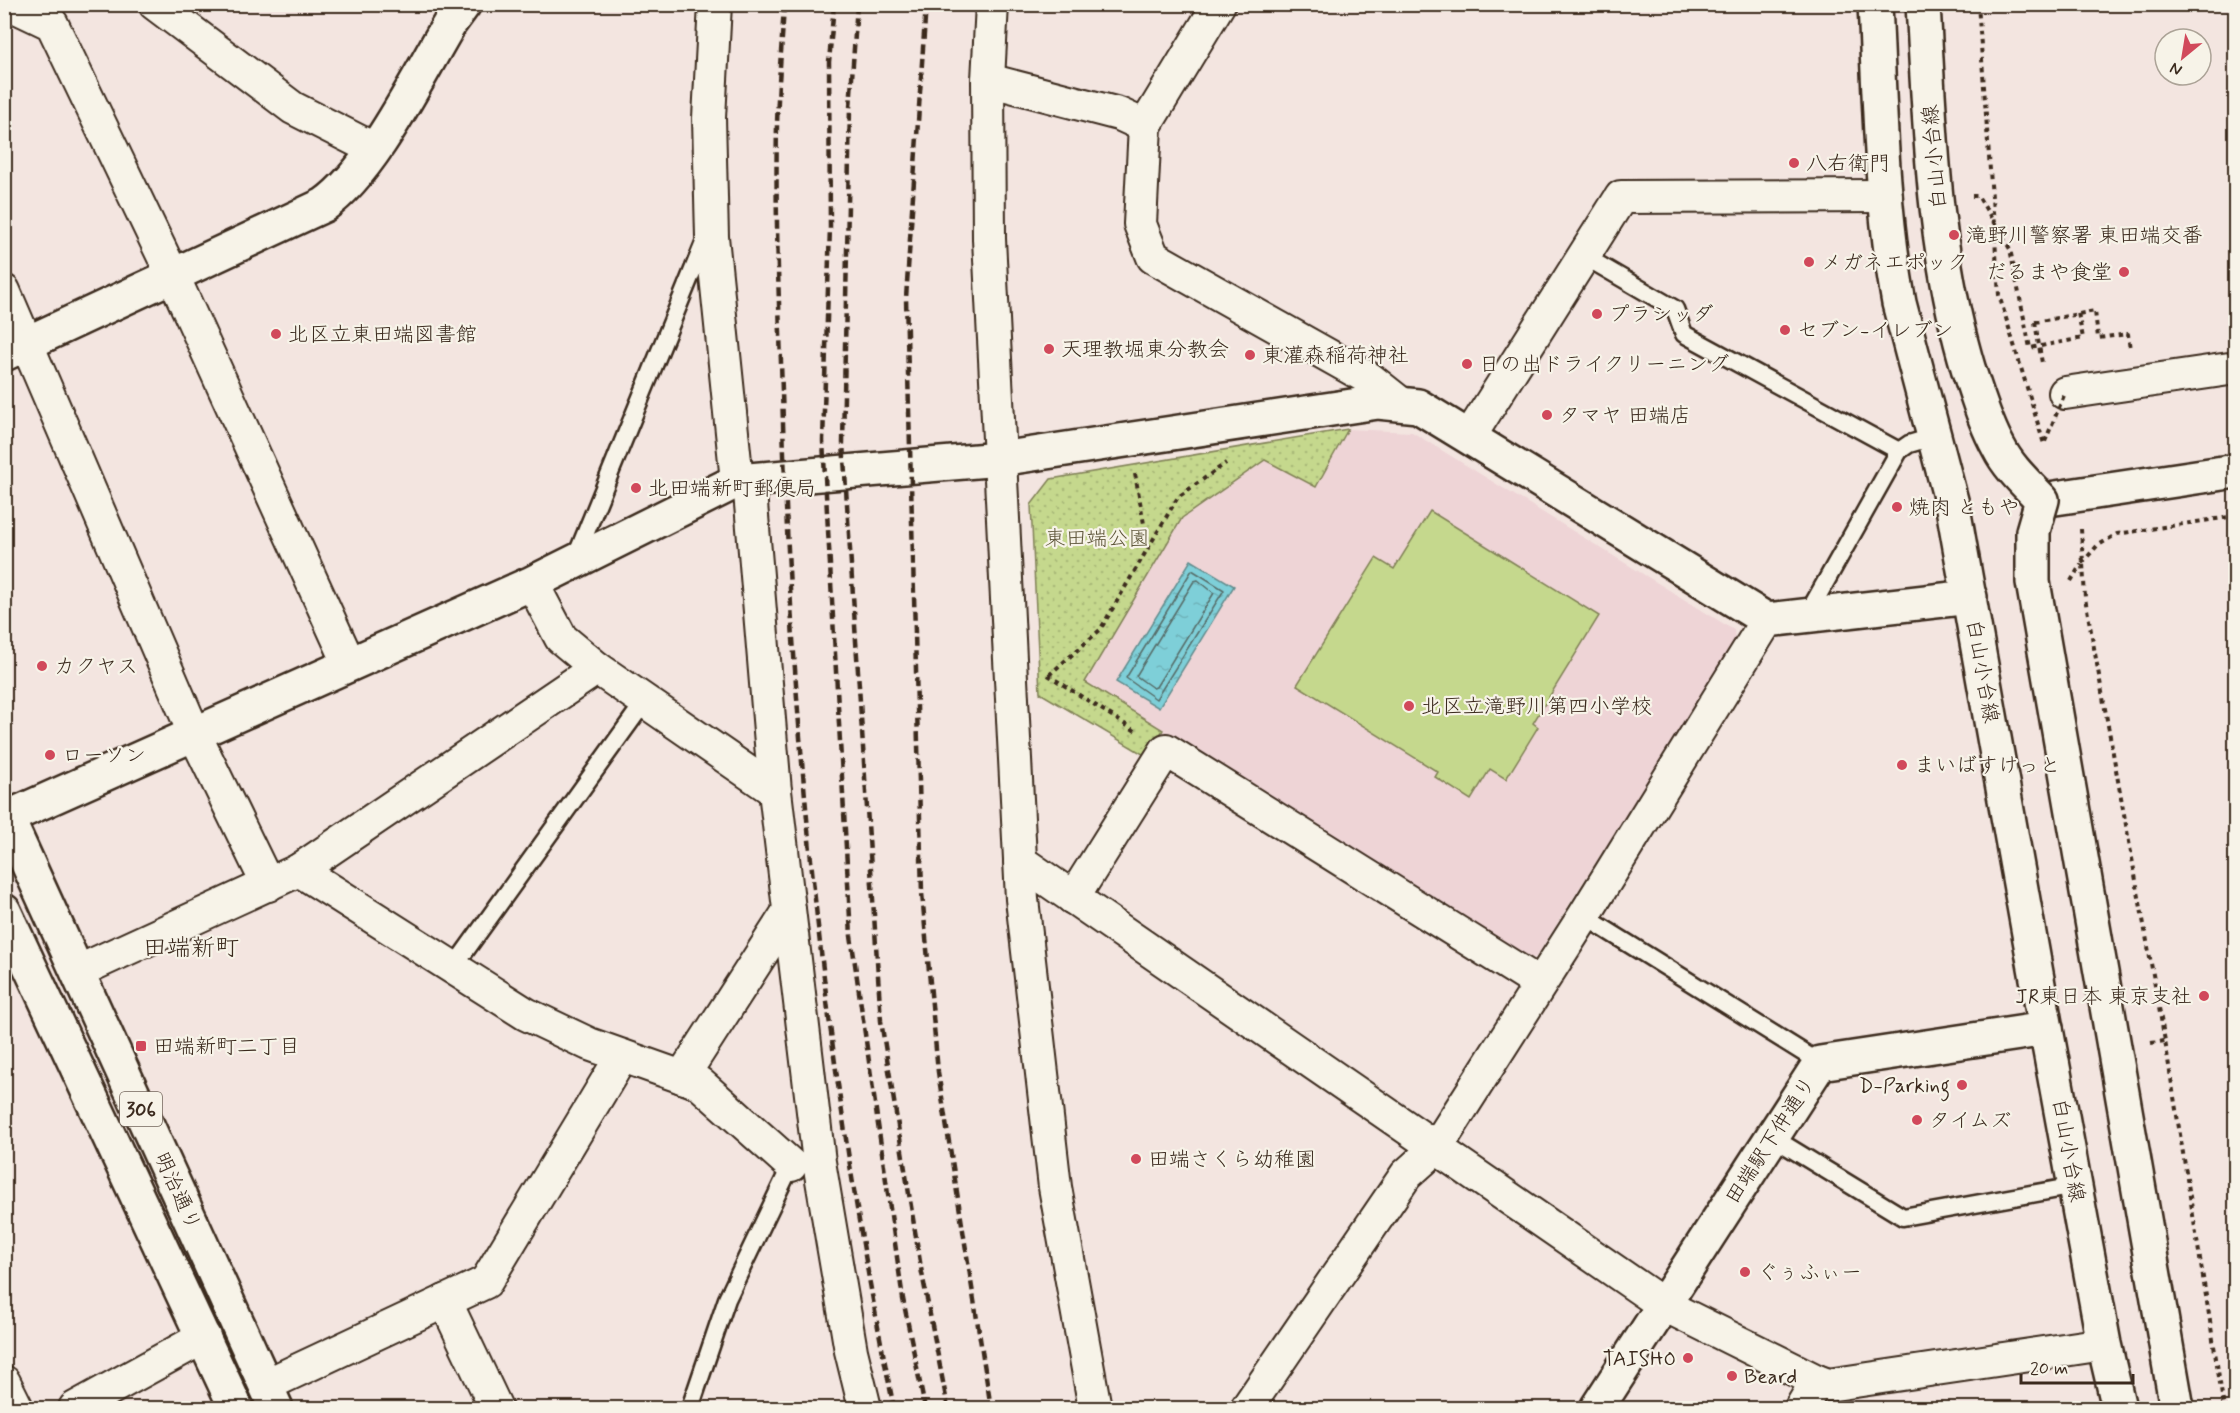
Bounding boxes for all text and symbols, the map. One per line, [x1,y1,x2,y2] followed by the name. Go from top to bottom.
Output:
[2153,27,2213,87] north arrow
[2166,57,2186,80] text: N
[1916,103,1954,210] street label: 白山小台線
[1806,150,1890,178] place label: 八右衛門
[1787,156,1801,170] marker: 八右衛門
[1966,222,2203,250] place label: 滝野川警察署 東田端交番
[1947,228,1961,242] marker: 滝野川警察署 東田端交番
[1821,249,1968,277] place label: メガネエポック
[1802,255,1816,269] marker: メガネエポック
[1986,259,2112,287] place label: だるまや食堂
[2117,265,2131,279] marker: だるまや食堂
[1609,301,1714,329] place label: プラシッダ
[1590,307,1604,321] marker: プラシッダ
[1797,317,1953,345] place label: セブン-イレブン
[288,321,477,349] place label: 北区立東田端図書館
[1778,323,1792,337] marker: セブン-イレブン
[269,327,283,341] marker: 北区立東田端図書館
[1061,336,1229,364] place label: 天理教堀東分教会
[1042,342,1056,356] marker: 天理教堀東分教会
[1262,342,1409,370] place label: 東灌森稲荷神社
[1243,348,1257,362] marker: 東灌森稲荷神社
[1479,351,1729,379] place label: 日の出ドライクリーニング
[1460,357,1474,371] marker: 日の出ドライクリーニング
[1559,402,1691,430] place label: タマヤ 田端店
[1540,408,1554,422] marker: タマヤ 田端店
[648,475,816,503] place label: 北田端新町郵便局
[629,481,643,495] marker: 北田端新町郵便局
[1909,494,2020,522] place label: 焼肉 ともや
[1890,500,1904,514] marker: 焼肉 ともや
[1045,525,1150,553] park label: 東田端公園
[1959,617,2005,725] street label: 白山小台線
[54,653,138,681] place label: カクヤス
[35,659,49,673] marker: カクヤス
[1421,693,1652,721] place label: 北区立滝野川第四小学校
[1402,699,1416,713] marker: 北区立滝野川第四小学校
[62,742,146,770] place label: ローソン
[43,748,57,762] marker: ローソン
[1914,752,2061,780] place label: まいばすけっと
[1895,758,1909,772] marker: まいばすけっと
[143,933,239,964] district label: 田端新町
[2015,983,2192,1011] place label: JR東日本 東京支社
[2197,989,2211,1003] marker: JR東日本 東京支社
[153,1033,300,1061] place label: 田端新町二丁目
[134,1039,148,1053] marker: 田端新町二丁目
[1719,1071,1823,1210] street label: 田端駅下仲通り
[1859,1072,1950,1102] place label: D-Parking
[1955,1078,1969,1092] marker: D-Parking
[120,1092,162,1126] road number: 306
[2045,1096,2091,1204] street label: 白山小台線
[1929,1107,2011,1135] place label: タイムズ
[1910,1113,1924,1127] marker: タイムズ
[1148,1146,1316,1174] place label: 田端さくら幼稚園
[147,1147,207,1235] street label: 明治通り
[1129,1152,1143,1166] marker: 田端さくら幼稚園
[1757,1259,1862,1287] place label: ぐぅふぃー
[1738,1265,1752,1279] marker: ぐぅふぃー
[1603,1345,1676,1373] place label: TAISHO
[2021,1347,2134,1385] scale bar
[1681,1351,1695,1365] marker: TAISHO
[2030,1357,2068,1381] text: 20 m
[1744,1363,1797,1391] place label: Beard
[1725,1369,1739,1383] marker: Beard

